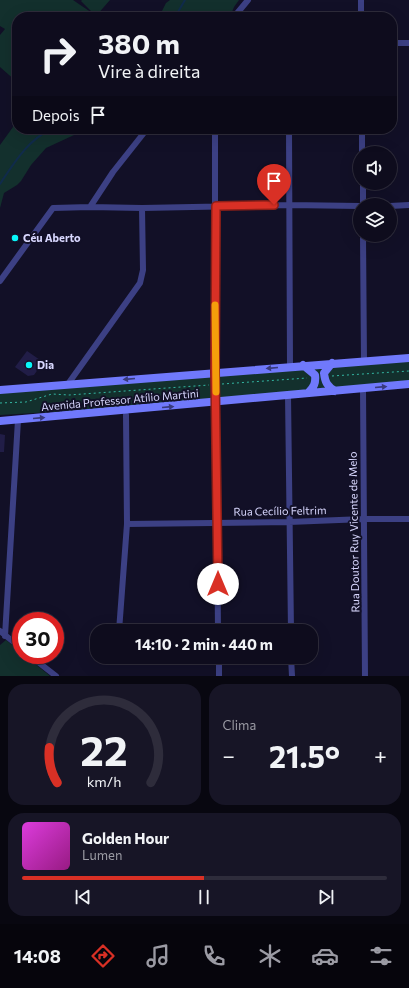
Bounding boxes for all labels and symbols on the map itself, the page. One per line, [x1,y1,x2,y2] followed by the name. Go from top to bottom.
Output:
[257,164,291,205] pin
[23,231,81,244] place label: Céu Aberto
[10,233,20,243] marker: Céu Aberto
[37,358,54,371] place label: Dia
[24,360,34,370] marker: Dia
[266,364,278,371] one-way arrow
[123,376,135,383] one-way arrow
[375,383,387,390] one-way arrow
[41,386,199,413] street label: Avenida Professor Atílio Martini
[162,403,174,410] one-way arrow
[33,415,45,422] one-way arrow
[346,451,361,613] street label: Rua Doutor Ruy Vicente de Melo
[233,503,327,518] street label: Rua Cecílio Feltrim
[197,563,239,605] position arrow
[12,612,64,664] speed limit sign: 30

